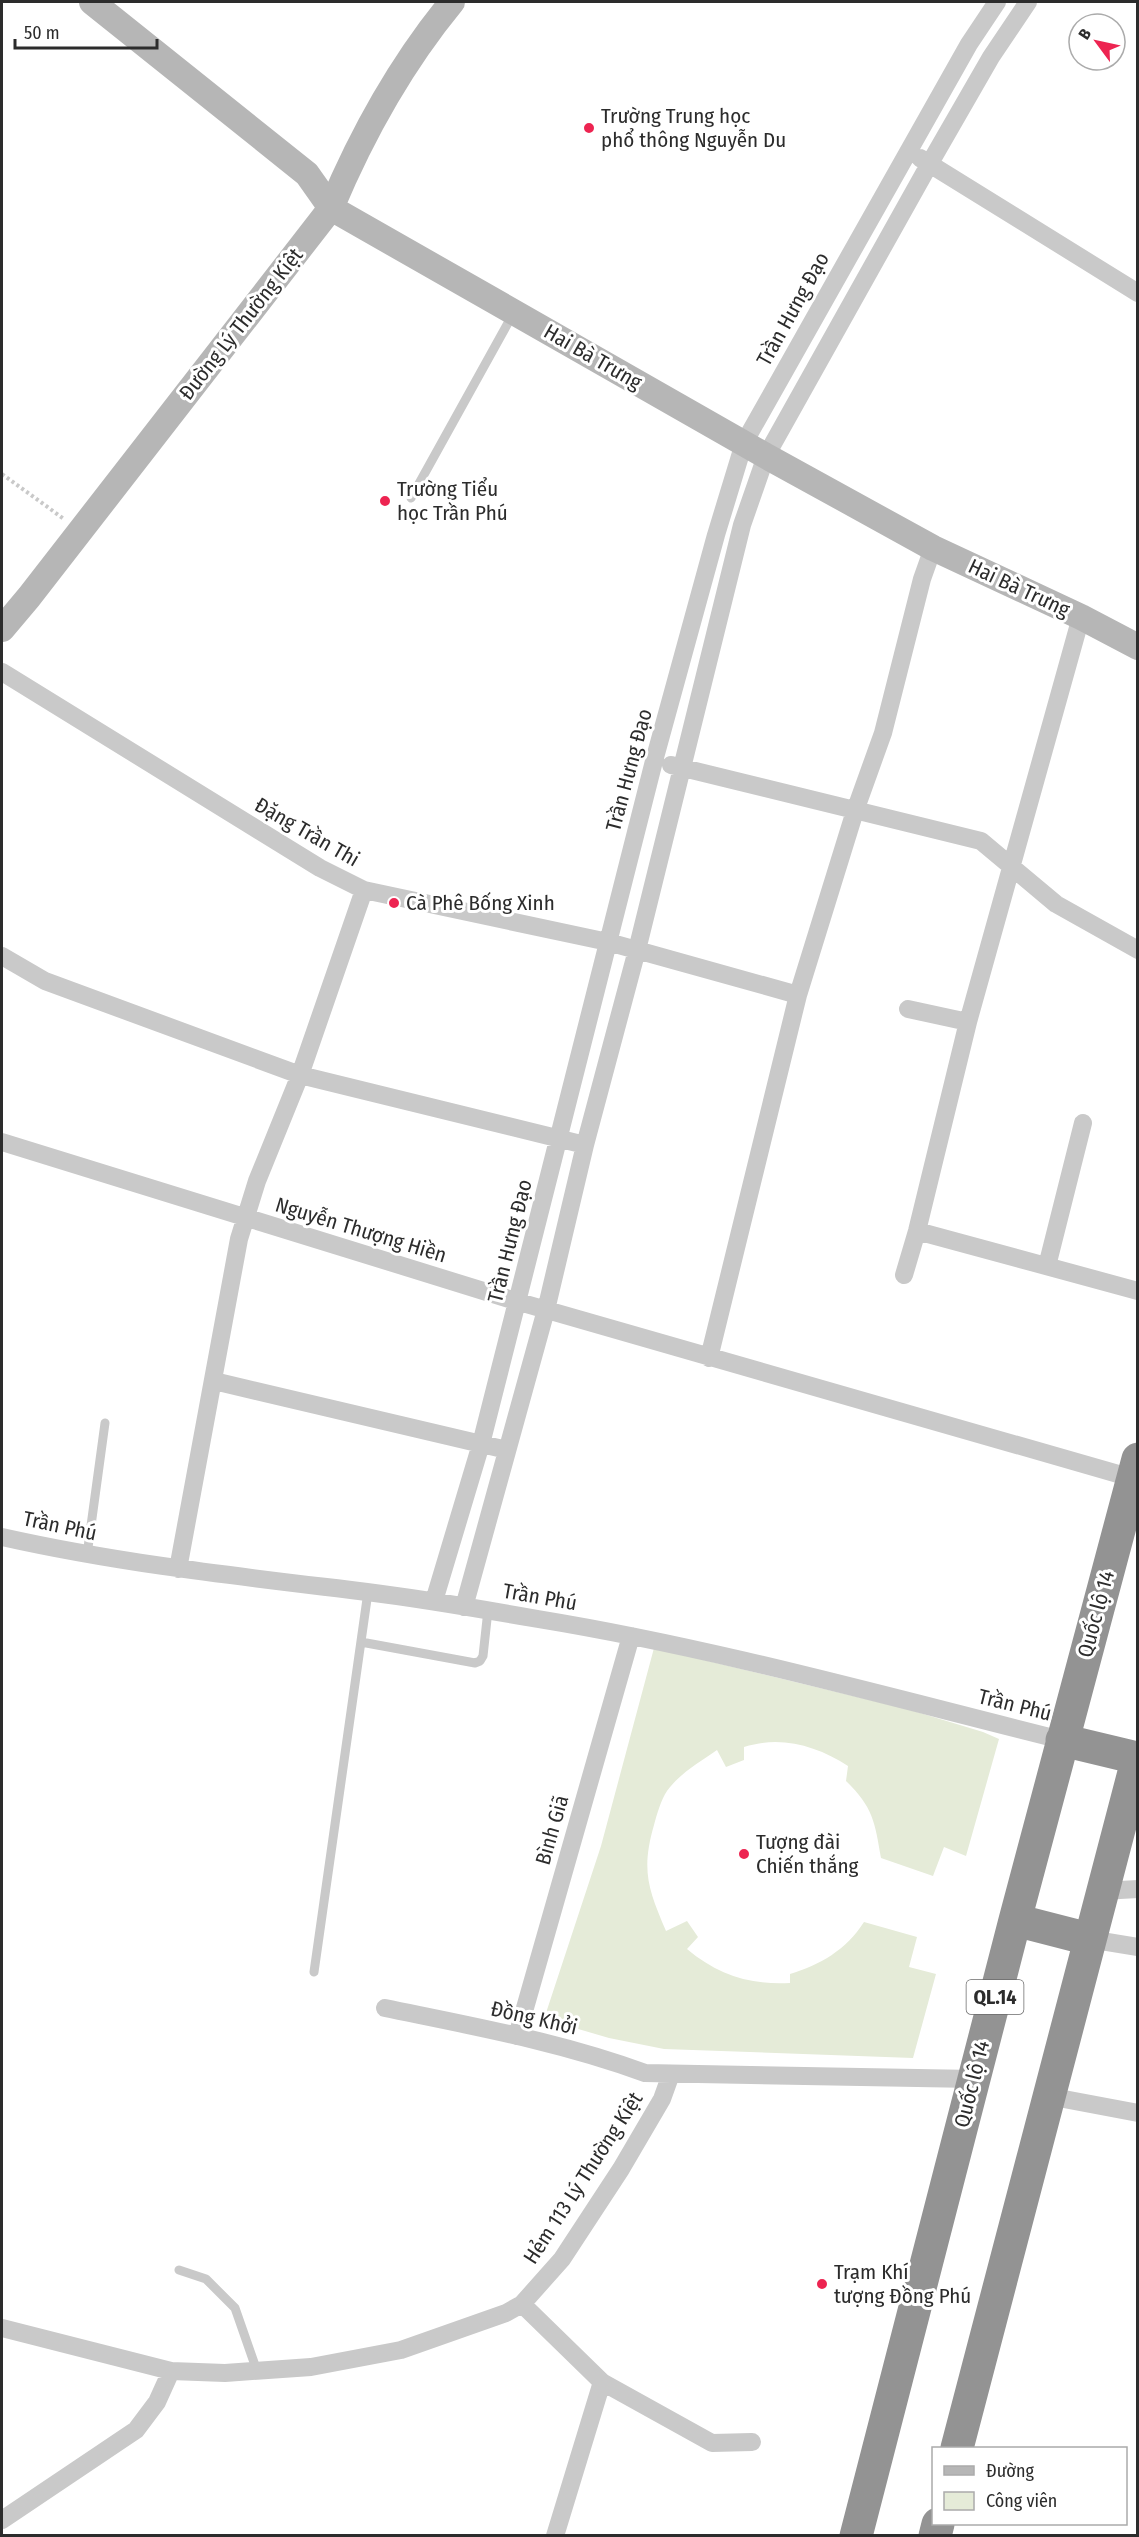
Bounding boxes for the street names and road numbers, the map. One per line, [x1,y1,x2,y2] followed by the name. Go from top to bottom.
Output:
[174,243,309,405] street label: Đường Lý Thường Kiệt
[751,248,835,370] street label: Trần Hưng Đạo
[539,319,647,396] street label: Hai Bà Trưng
[964,553,1074,623] street label: Hai Bà Trưng
[600,706,658,834] street label: Trần Hưng Đạo
[250,792,364,872] street label: Đặng Trần Thi
[482,1177,538,1305] street label: Trần Hưng Đạo
[272,1192,450,1268] street label: Nguyễn Thượng Hiền
[21,1506,99,1546] street label: Trần Phú
[1072,1568,1120,1660] street label: Quốc lộ 14
[501,1578,579,1616] street label: Trần Phú
[976,1683,1054,1727] street label: Trần Phú
[530,1792,574,1868] street label: Bình Giã
[966,1980,1024,2014] road number: QL.14
[488,1995,580,2041] street label: Đồng Khởi
[949,2038,995,2130] street label: Quốc lộ 14
[518,2087,648,2269] street label: Hẻm 113 Lý Thường Kiệt

